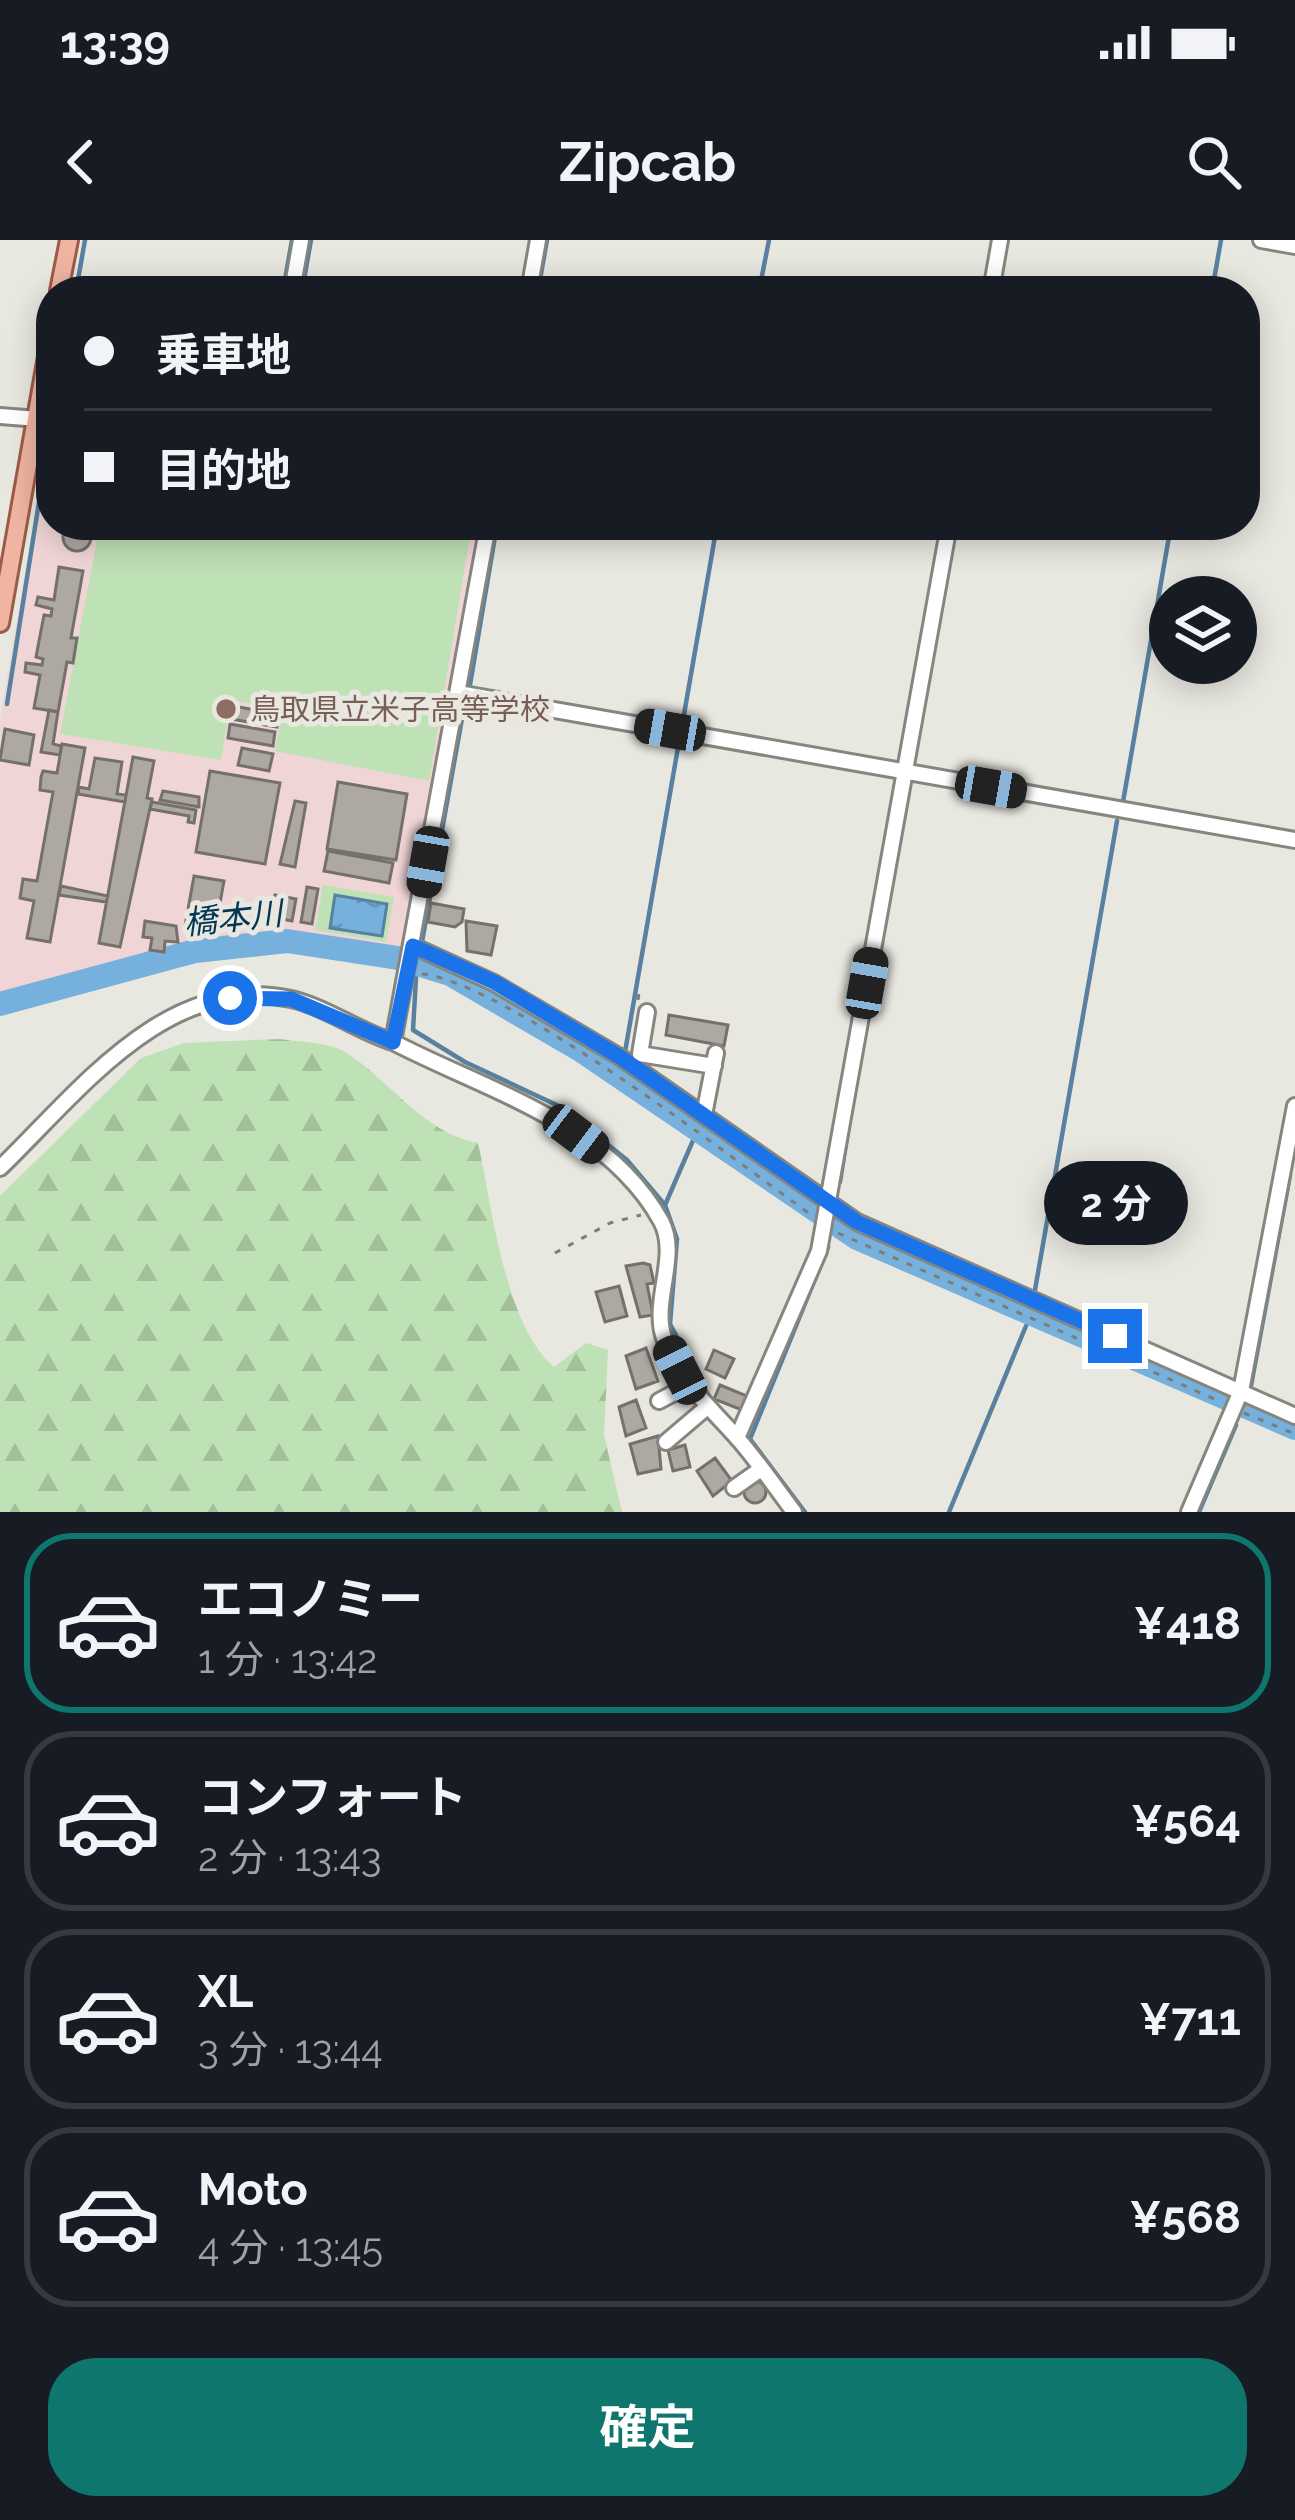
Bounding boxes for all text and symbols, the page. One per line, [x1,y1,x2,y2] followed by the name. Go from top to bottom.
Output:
[60,16,170,69] text: 13:39
[48,129,114,195] icon: back
[1181,129,1247,195] icon: search
[559,130,736,194] text: Zipcab
[156,329,291,382] text: 乗車地
[156,444,291,497] text: 目的地
[1149,576,1257,684] map controls
[1149,576,1257,684] button: layers
[250,692,550,727] place label: 鳥取県立米子高等学校
[213,696,239,722] marker: 鳥取県立米子高等学校
[631,706,709,754] car
[952,763,1030,811] car
[404,823,452,901] car
[182,893,287,943] water label: 橋本川
[843,944,891,1022] car
[203,971,257,1025] route start
[536,1098,616,1170] car
[1043,1162,1187,1246] callout: 2 分
[1081,1180,1151,1226] text: 2 分
[1088,1309,1142,1363] route end
[648,1330,712,1410] car
[54,1569,162,1677] icon: car
[198,1573,423,1626] text: エコノミー
[1134,1597,1241,1650] text: ¥418
[198,1636,377,1682] text: 1 分 · 13:42
[54,1767,162,1875] icon: car
[198,1771,467,1824] text: コンフォート
[1131,1795,1241,1848] text: ¥564
[198,1834,382,1880] text: 2 分 · 13:43
[54,1965,162,2073] icon: car
[198,1965,253,2018] text: XL
[1139,1993,1241,2046] text: ¥711
[198,2026,382,2072] text: 3 分 · 13:44
[54,2163,162,2271] icon: car
[198,2163,308,2216] text: Moto
[1130,2191,1241,2244] text: ¥568
[198,2224,383,2270] text: 4 分 · 13:45
[48,2358,1247,2496] button: 確定

